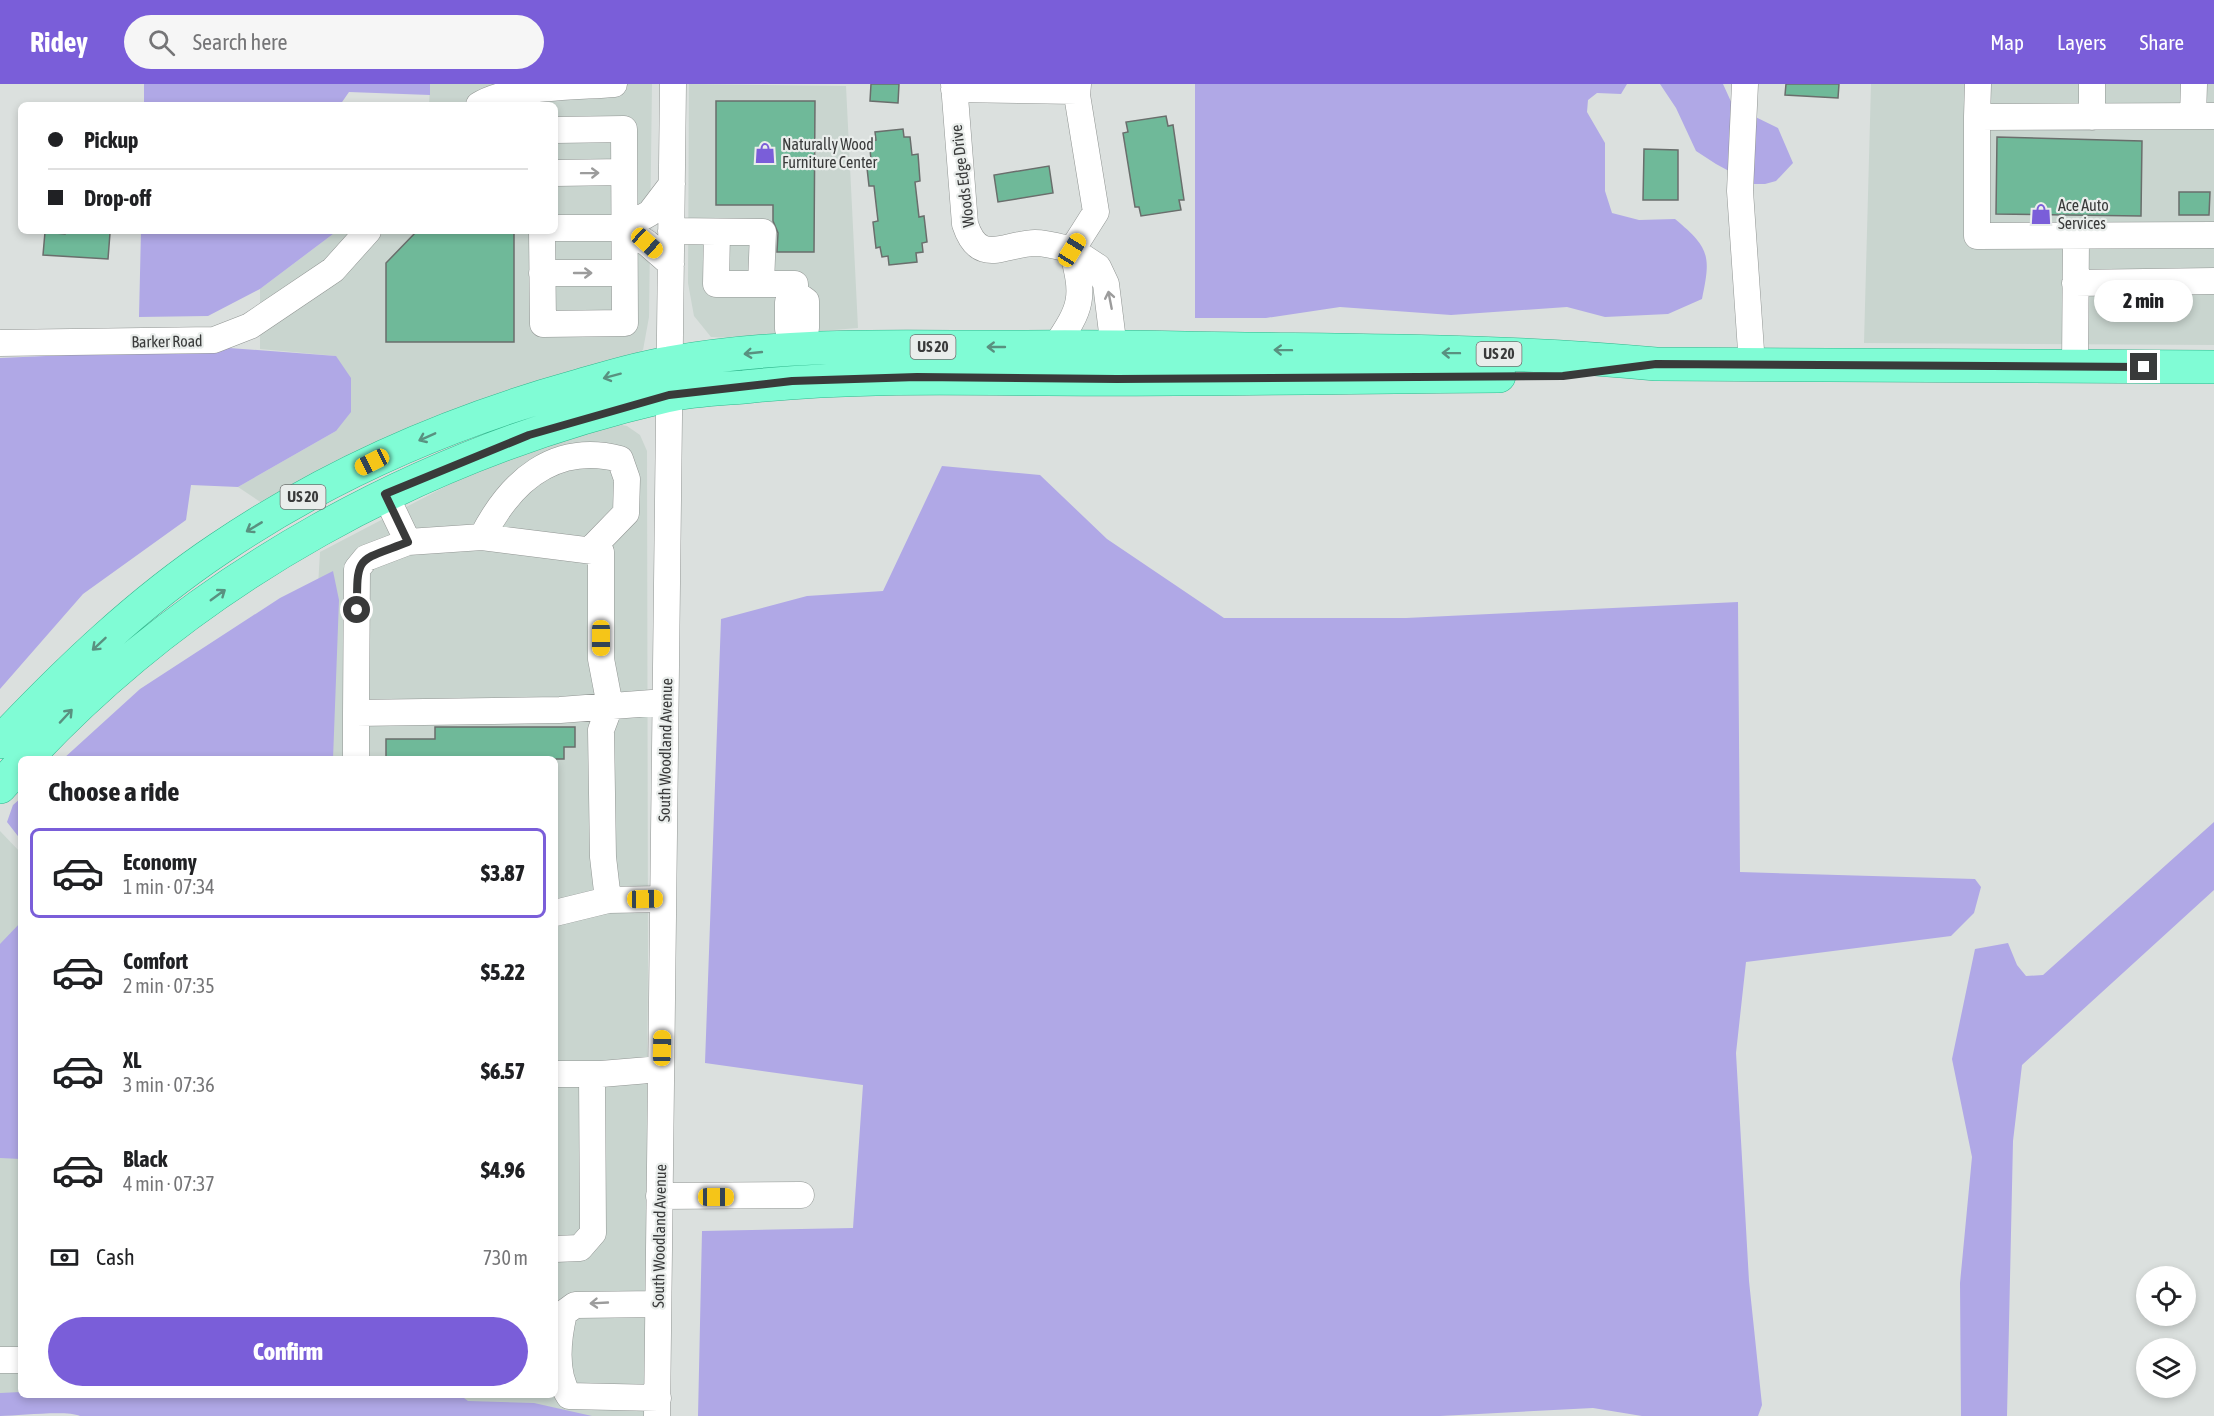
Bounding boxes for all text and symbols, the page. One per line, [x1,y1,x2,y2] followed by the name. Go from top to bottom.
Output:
[124,15,544,69] search box
[30,26,88,58] text: Ridey
[145,26,178,59] icon: search
[193,29,288,55] text: Search here
[1990,30,2024,54] text: Map
[2057,30,2107,54] text: Layers
[2140,30,2184,54] text: Share
[947,124,978,228] street label: Woods Edge Drive
[84,127,139,153] text: Pickup
[782,135,878,171] place label: Naturally Wood Furniture Center
[753,141,777,165] shop icon: Naturally Wood Furniture Center
[579,167,599,179] one-way arrow
[84,185,151,211] text: Drop-off
[2058,196,2109,232] place label: Ace Auto Services
[2029,202,2053,226] shop icon: Ace Auto Services
[628,224,666,262] car
[1055,230,1089,270] car
[573,267,593,279] one-way arrow
[2094,280,2194,322] callout: 2 min
[2123,289,2164,312] text: 2 min
[1104,291,1115,311] one-way arrow
[131,331,203,351] street label: Barker Road
[910,335,956,359] road number: US 20
[987,341,1007,353] one-way arrow
[1476,342,1522,366] road number: US 20
[1274,344,1294,356] one-way arrow
[743,348,763,359] one-way arrow
[1441,348,1461,359] one-way arrow
[2130,353,2157,380] route end
[603,371,622,383] one-way arrow
[419,432,437,443] one-way arrow
[352,446,392,478] car
[280,485,326,509] road number: US 20
[246,521,263,533] one-way arrow
[209,589,226,601] one-way arrow
[343,596,370,623] route start
[592,620,610,656] car
[92,637,107,651] one-way arrow
[655,678,675,822] street label: South Woodland Avenue
[59,709,73,724] one-way arrow
[48,776,180,807] text: Choose a ride
[51,846,105,900] icon: car
[123,849,197,875] text: Economy
[481,860,525,886] text: $3.87
[123,875,215,898] text: 1 min · 07:34
[627,890,663,908] car
[51,945,105,999] icon: car
[123,948,188,974] text: Comfort
[481,959,525,985] text: $5.22
[123,974,215,997] text: 2 min · 07:35
[653,1030,671,1066] car
[51,1044,105,1098] icon: car
[123,1047,141,1073] text: XL
[481,1058,525,1084] text: $6.57
[123,1073,215,1096] text: 3 min · 07:36
[51,1143,105,1197] icon: car
[123,1146,167,1172] text: Black
[481,1157,525,1183] text: $4.96
[649,1164,669,1308] street label: South Woodland Avenue
[123,1172,215,1195] text: 4 min · 07:37
[698,1188,734,1206] car
[48,1241,81,1274] icon: cash
[96,1244,135,1270] text: Cash
[483,1246,528,1269] text: 730 m
[2136,1266,2196,1398] map controls
[2136,1266,2196,1326] button: locate
[590,1298,610,1309] one-way arrow
[48,1317,528,1386] button: Confirm
[2136,1338,2196,1398] button: layers

